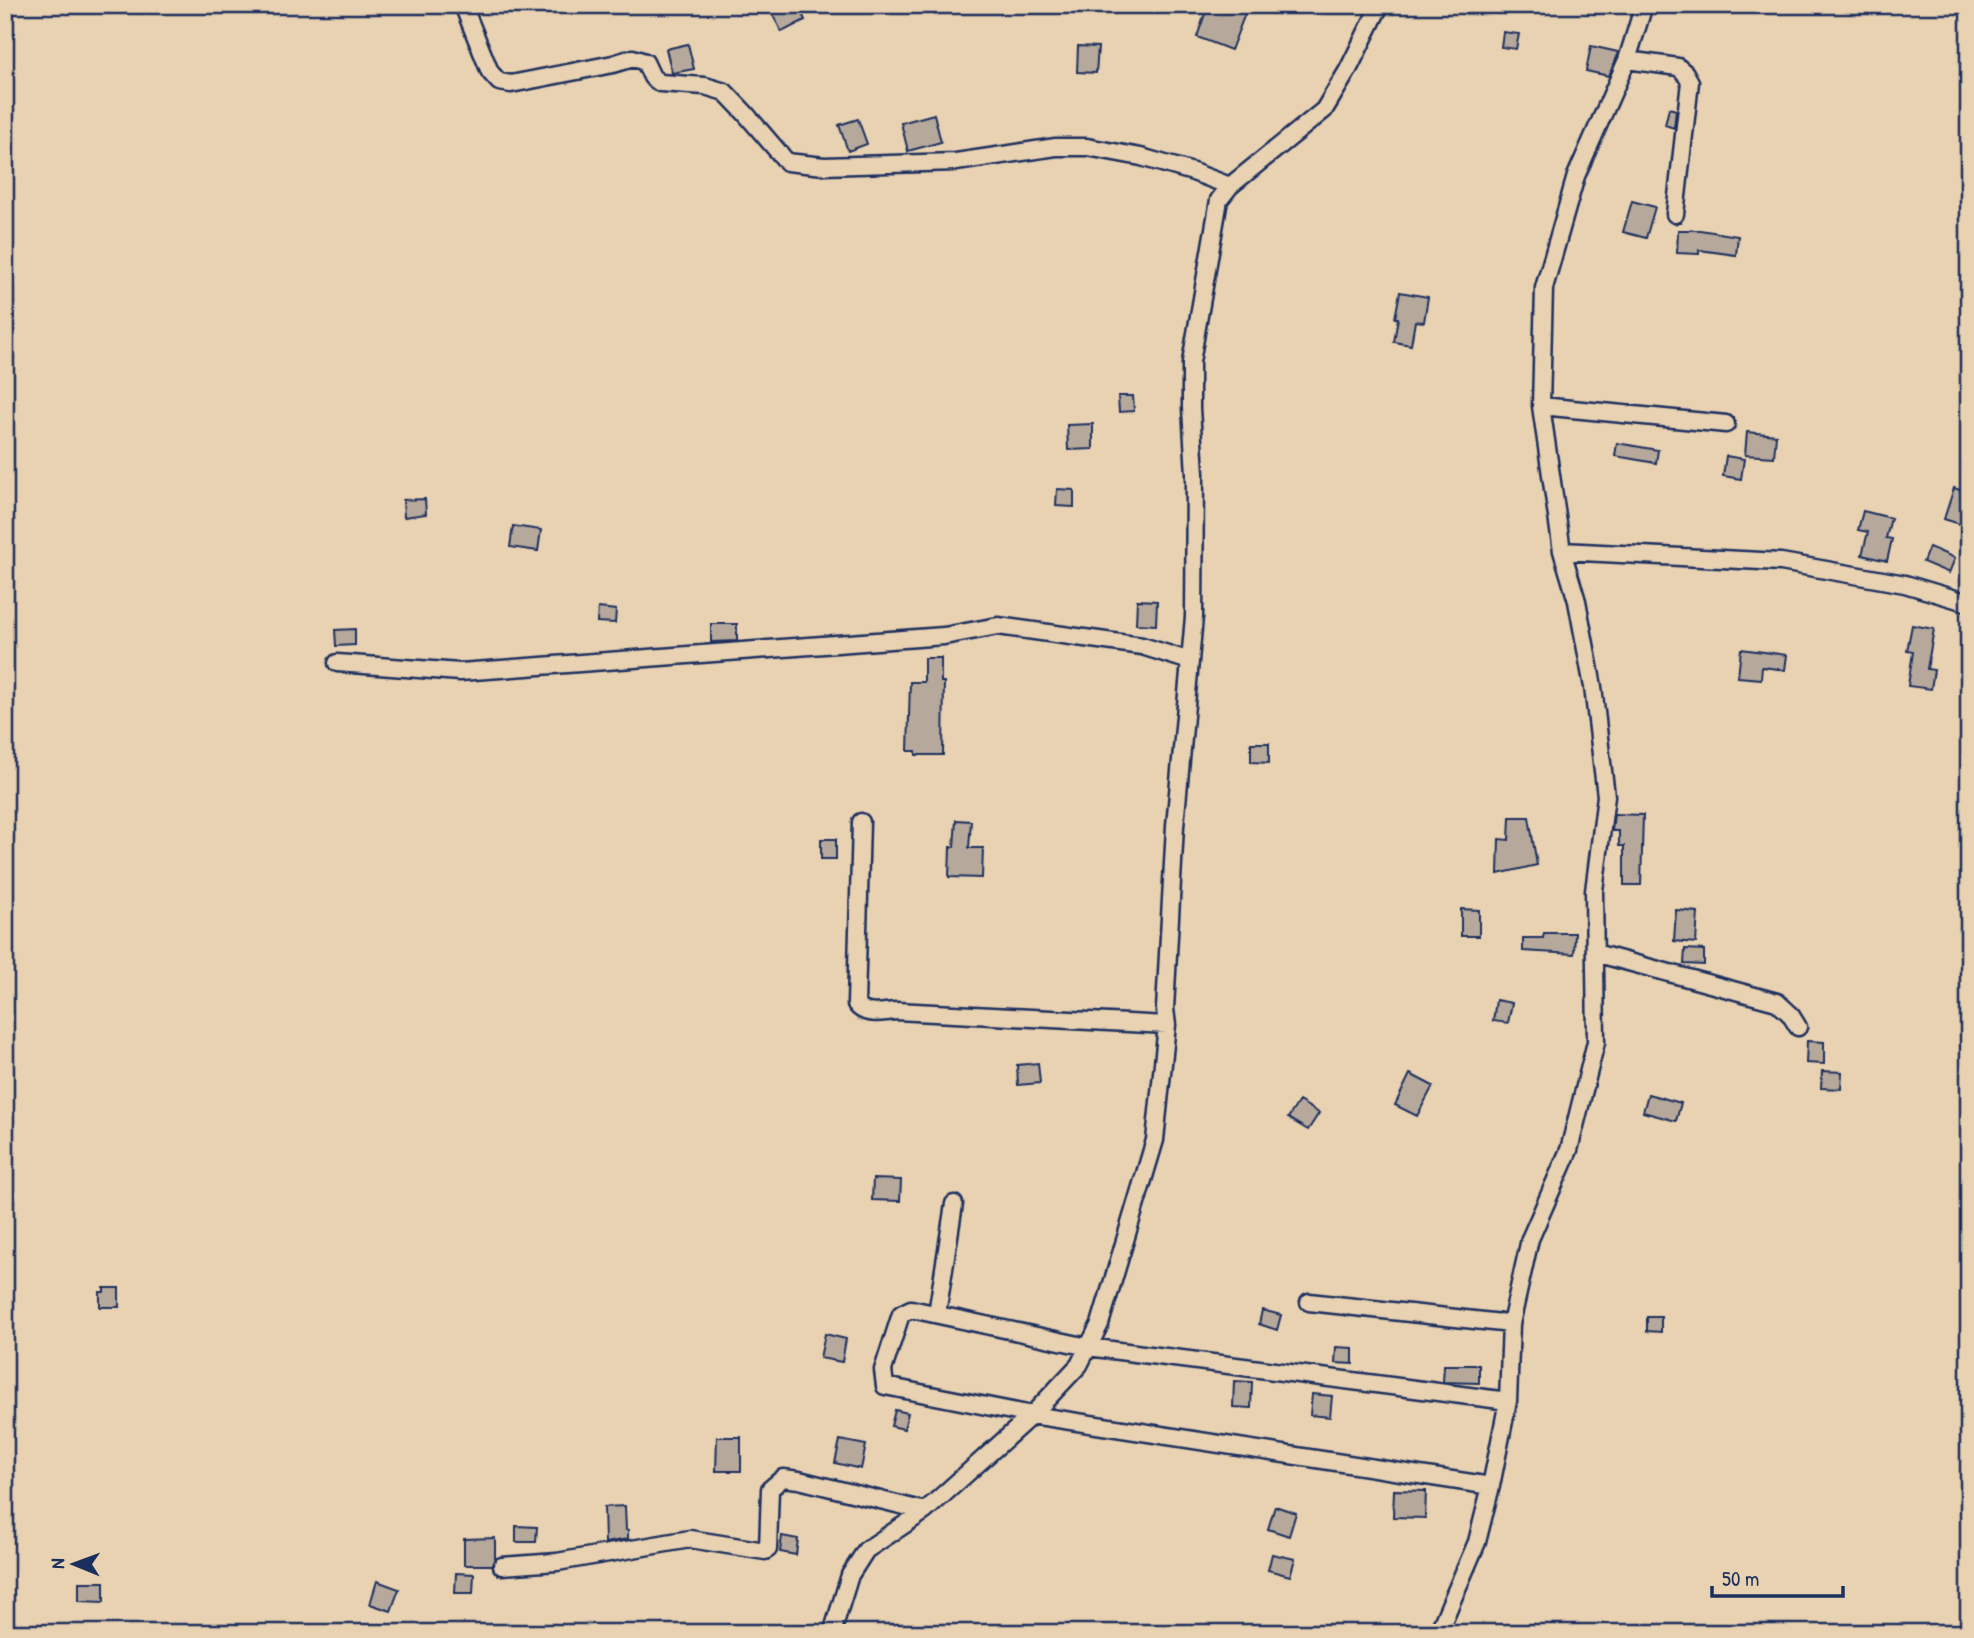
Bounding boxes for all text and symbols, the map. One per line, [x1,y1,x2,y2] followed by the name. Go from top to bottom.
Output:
[38,1530,108,1600] north arrow
[1712,1554,1843,1598] scale bar
[44,1558,70,1569] text: N
[1722,1564,1759,1593] text: 50 m

